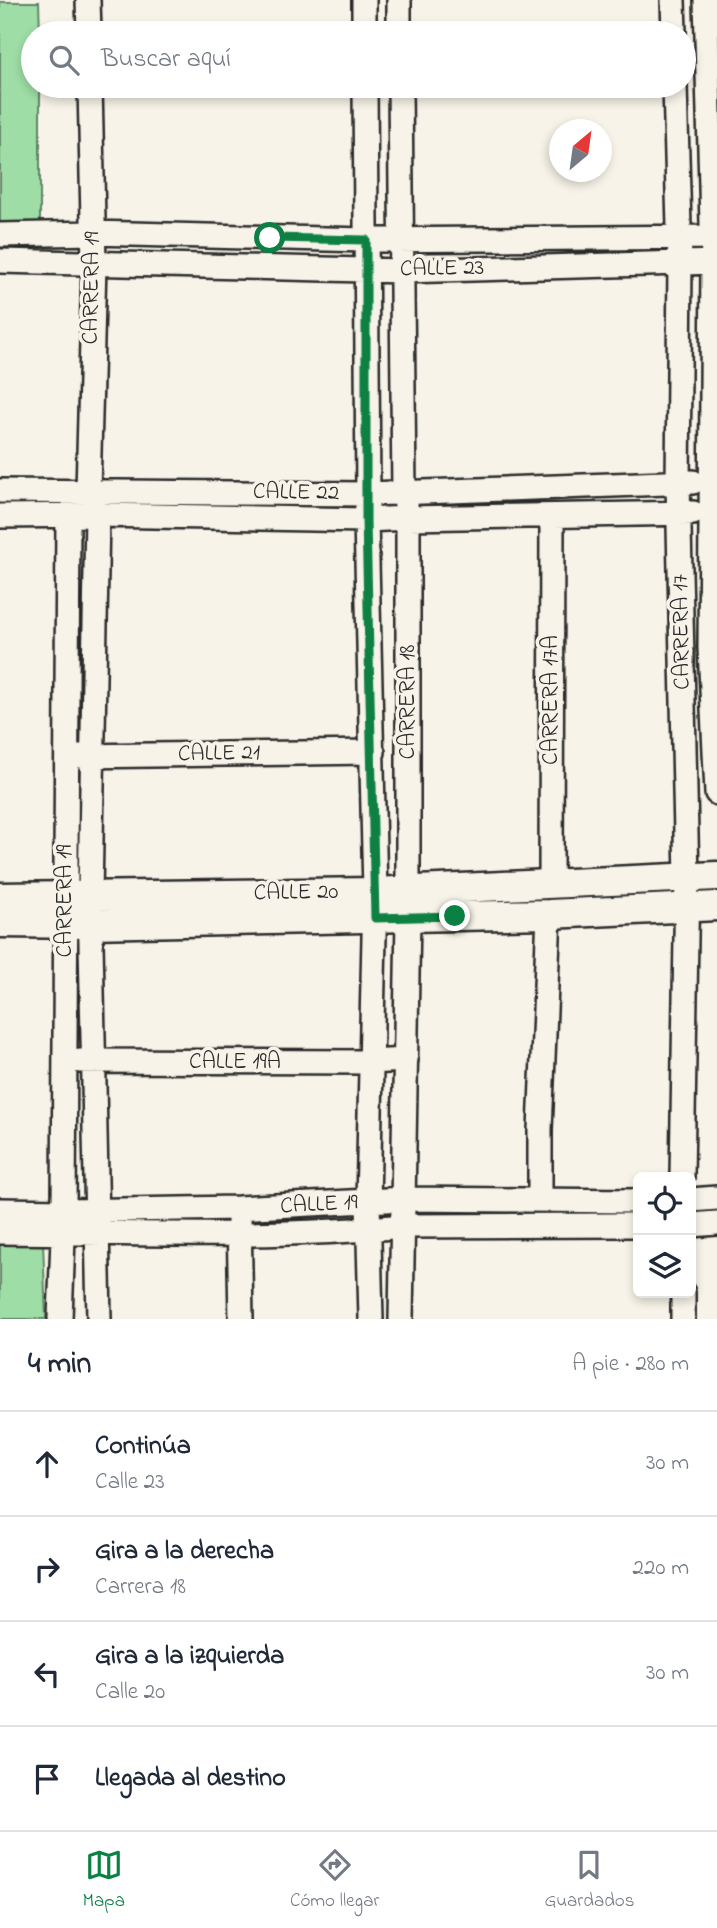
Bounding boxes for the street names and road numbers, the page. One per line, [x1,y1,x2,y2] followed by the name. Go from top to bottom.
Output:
[75,231,109,345] street label: CARRERA 19
[399,252,485,286] street label: CALLE 23
[253,476,339,510] street label: CALLE 22
[664,573,700,690] street label: CARRERA 17
[535,635,568,765] street label: CARRERA 17A
[392,645,425,759] street label: CARRERA 18
[178,737,260,771] street label: CALLE 21
[49,844,82,958] street label: CARRERA 19
[253,876,339,910] street label: CALLE 20
[189,1046,281,1079] street label: CALLE 19A
[279,1186,359,1224] street label: CALLE 19

